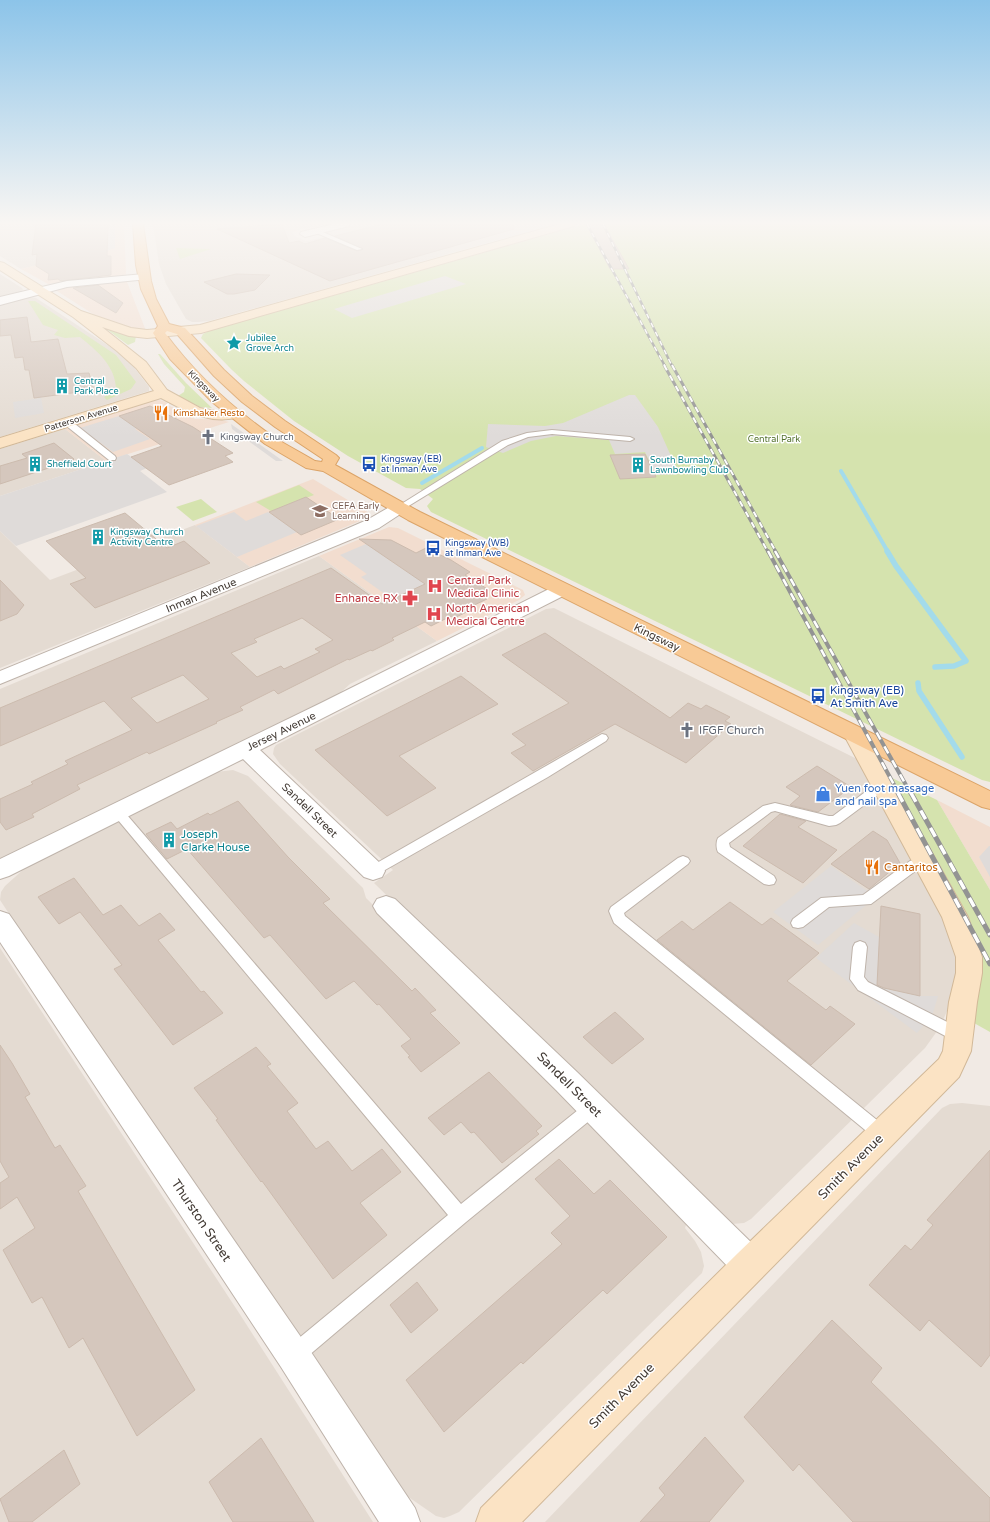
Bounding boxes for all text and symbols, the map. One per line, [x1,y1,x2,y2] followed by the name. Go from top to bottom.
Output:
[246,333,294,354] place label: Jubilee Grove Arch
[225,334,243,352] place icon: Jubilee Grove Arch
[185,368,222,405] street label: Kingsway
[74,376,119,397] place label: Central Park Place
[53,377,71,395] building icon: Central Park Place
[43,402,119,435] street label: Patterson Avenue
[152,404,170,422] restaurant icon: Kimshaker Resto
[173,408,245,419] place label: Kimshaker Resto
[199,428,217,446] church icon: Kingsway Church
[220,432,294,443] place label: Kingsway Church
[748,434,800,445] park label: Central Park
[381,454,442,475] place label: Kingsway (EB) at Inman Ave
[26,455,44,473] building icon: Sheffield Court
[360,455,378,473] bus stop icon: Kingsway (EB) at Inman Ave
[650,455,729,476] place label: South Burnaby Lawnbowling Club
[629,456,647,474] building icon: South Burnaby Lawnbowling Club
[47,459,112,470] place label: Sheffield Court
[332,501,379,522] place label: CEFA Early Learning
[311,502,329,520] school or university icon: CEFA Early Learning
[110,527,184,548] place label: Kingsway Church Activity Centre
[89,528,107,546] building icon: Kingsway Church Activity Centre
[445,538,509,559] place label: Kingsway (WB) at Inman Ave
[424,539,442,557] bus stop icon: Kingsway (WB) at Inman Ave
[447,574,520,600] place label: Central Park Medical Clinic
[164,575,238,616] street label: Inman Avenue
[426,577,444,595] hospital icon: Central Park Medical Clinic
[401,589,419,607] pharmacy icon: Enhance RX
[335,592,398,605] place label: Enhance RX
[446,602,530,628] place label: North American Medical Centre
[425,605,443,623] hospital icon: North American Medical Centre
[632,621,682,654] street label: Kingsway
[830,684,904,710] place label: Kingsway (EB) At Smith Ave
[809,687,827,705] bus stop icon: Kingsway (EB) At Smith Ave
[245,709,318,754] street label: Jersey Avenue
[678,721,696,739] church icon: IFGF Church
[699,724,764,737] place label: IFGF Church
[279,780,340,840] street label: Sandell Street
[835,782,934,808] place label: Yuen foot massage and nail spa
[814,785,832,803] shop icon: Yuen foot massage and nail spa
[181,828,250,854] place label: Joseph Clarke House
[160,831,178,849] building icon: Joseph Clarke House
[863,858,881,876] restaurant icon: Cantaritos
[884,861,938,874] place label: Cantaritos
[533,1049,605,1121] street label: Sandell Street
[815,1131,887,1203] street label: Smith Avenue
[168,1176,235,1265] street label: Thurston Street
[586,1360,658,1432] street label: Smith Avenue

